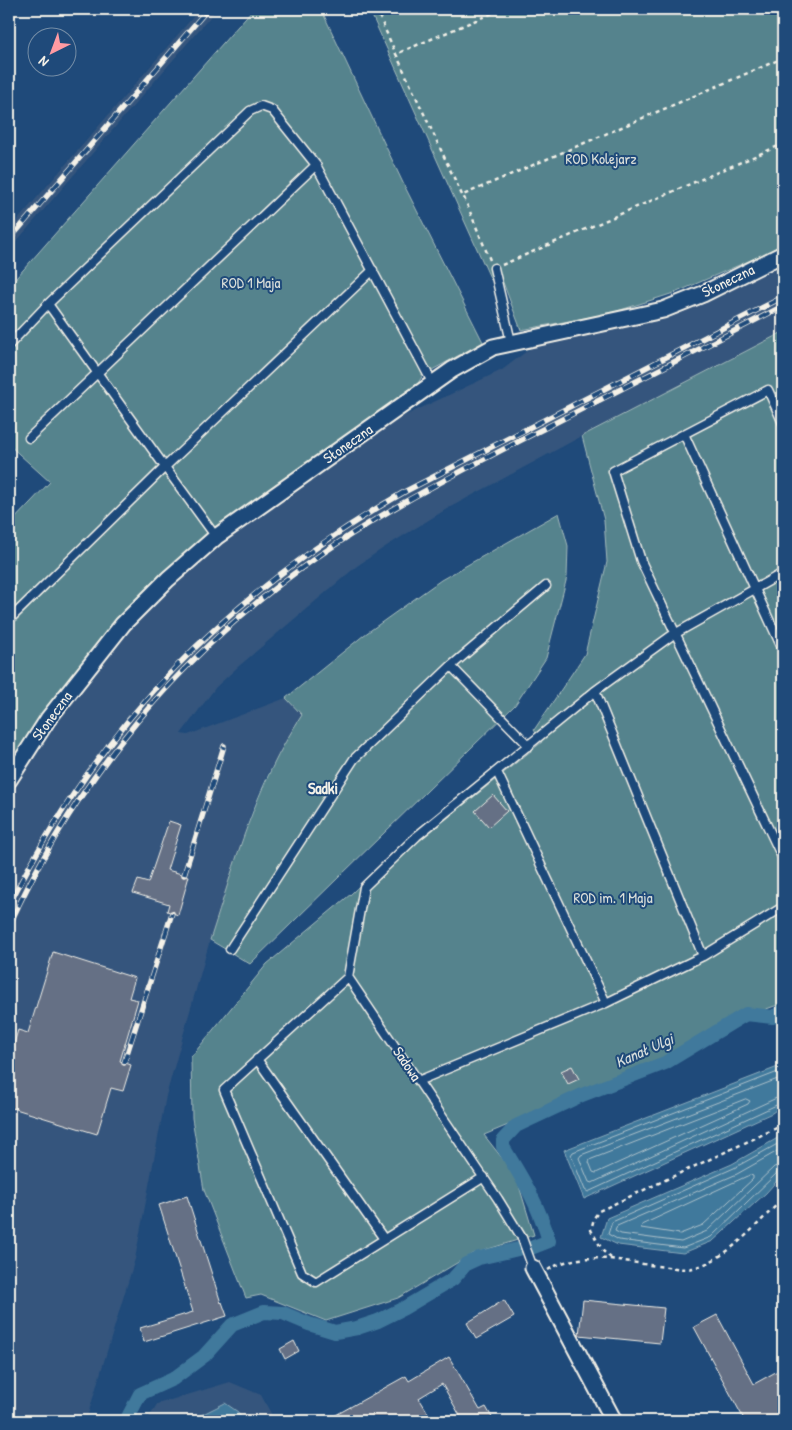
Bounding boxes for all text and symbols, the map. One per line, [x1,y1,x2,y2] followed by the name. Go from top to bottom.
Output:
[28,28,78,78] north arrow
[33,52,52,72] text: N
[565,148,637,169] park label: ROD Kolejarz
[698,259,758,302] street label: Słoneczna
[222,272,281,293] park label: ROD 1 Maja
[319,419,377,468] street label: Słoneczna
[27,687,77,745] street label: Słoneczna
[308,777,338,799] district label: Sadki
[573,887,653,908] park label: ROD im. 1 Maja
[611,1027,678,1073] water label: Kanał Ulgi
[388,1042,427,1085] street label: Sadowa

